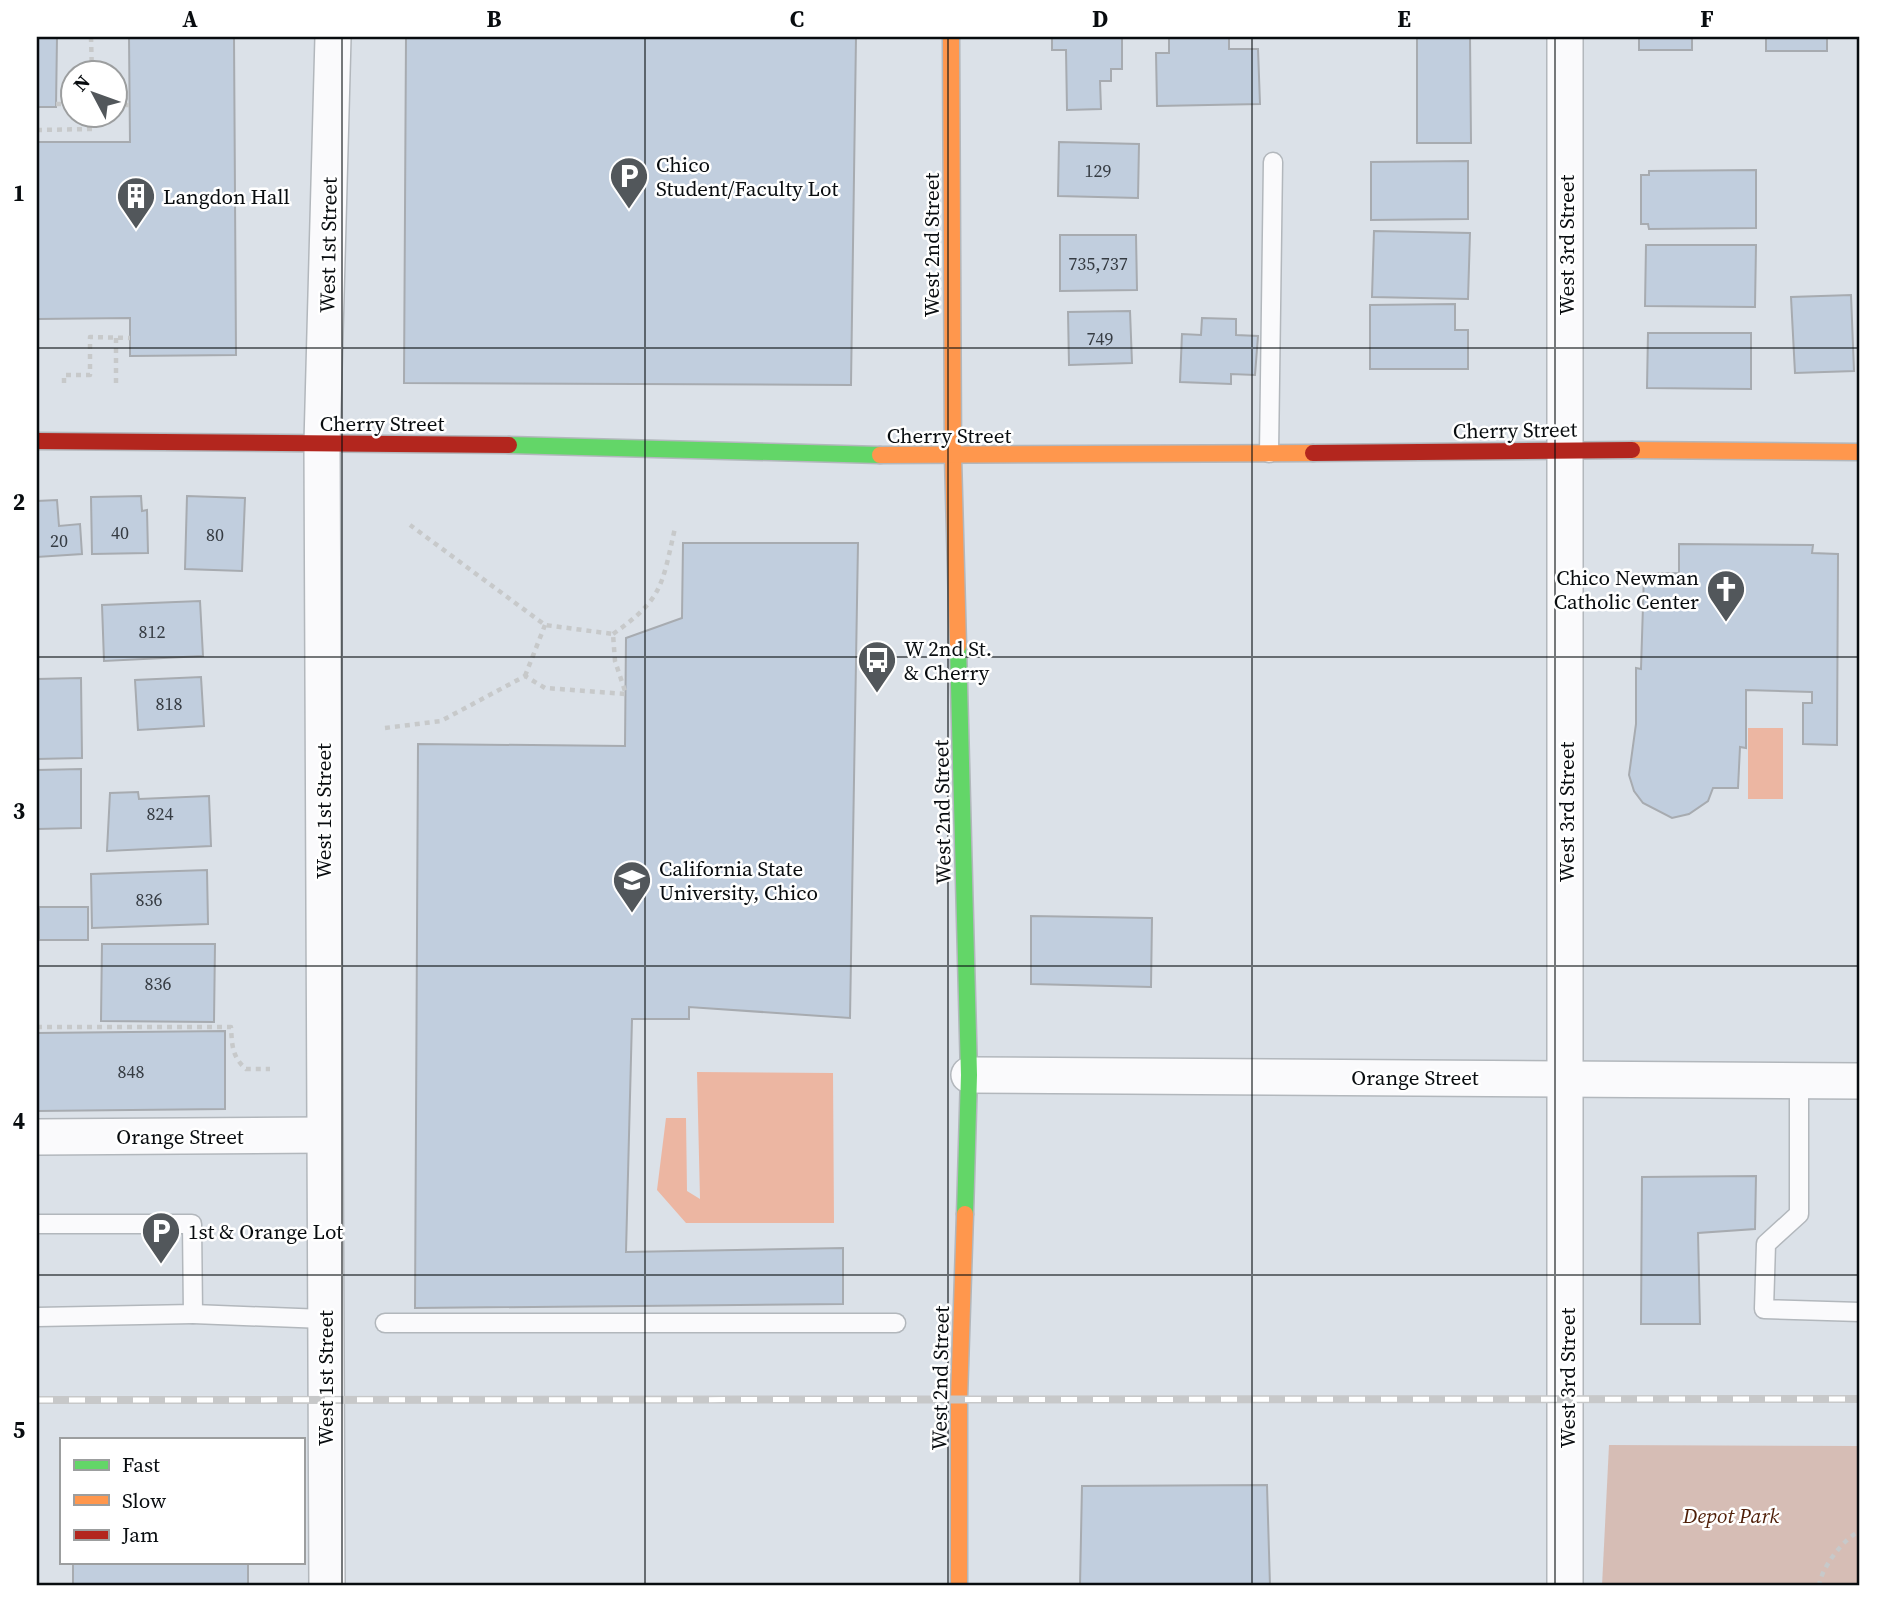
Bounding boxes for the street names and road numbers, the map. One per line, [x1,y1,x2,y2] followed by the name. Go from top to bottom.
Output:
[917,173,946,317] street label: West 2nd Street
[1552,175,1581,315] street label: West 3rd Street
[312,177,344,313] street label: West 1st Street
[320,409,444,438] street label: Cherry Street
[1453,414,1578,446] street label: Cherry Street
[887,421,1011,450] street label: Cherry Street
[926,739,958,885] street label: West 2nd Street
[1552,742,1581,882] street label: West 3rd Street
[309,743,338,879] street label: West 1st Street
[1351,1063,1479,1092] street label: Orange Street
[116,1122,244,1151] street label: Orange Street
[924,1305,956,1451] street label: West 2nd Street
[1553,1308,1582,1448] street label: West 3rd Street
[311,1310,340,1446] street label: West 1st Street

